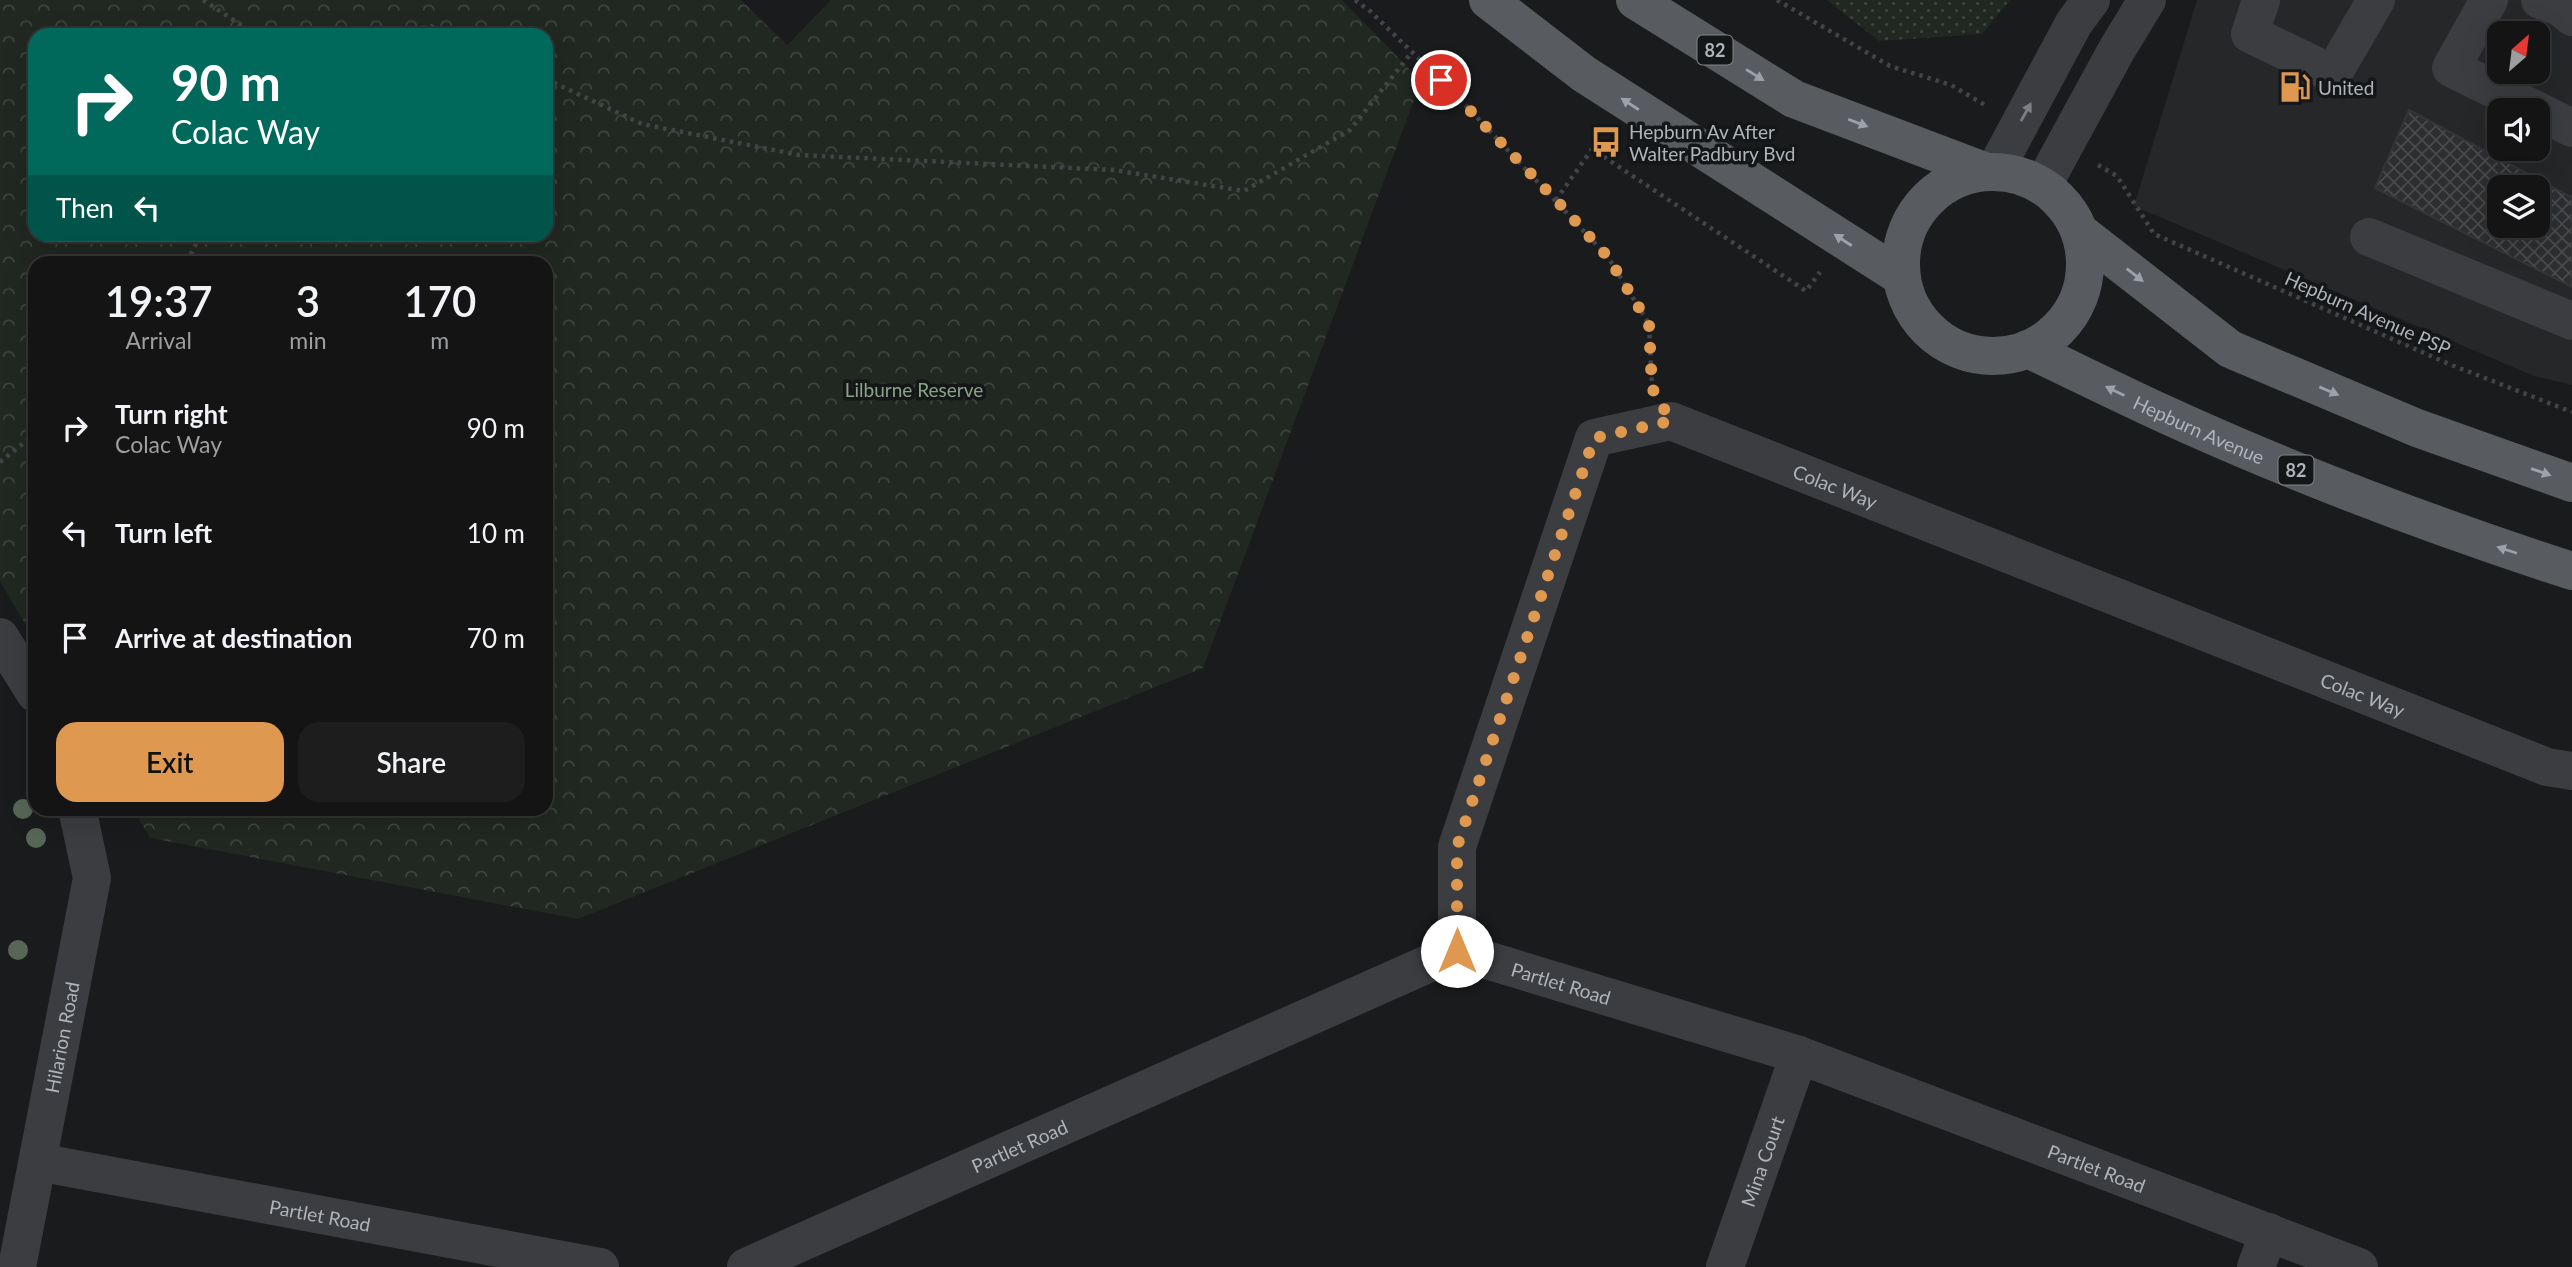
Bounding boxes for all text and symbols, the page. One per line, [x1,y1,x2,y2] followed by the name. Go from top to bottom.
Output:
[2487,21,2550,84] north arrow
[2487,21,2550,238] map controls
[1698,36,1732,64] road number: 82
[1411,50,1471,110] pin
[171,53,281,111] text: 90 m
[56,56,147,147] icon: right
[1422,61,1460,99] icon: arrive
[1746,69,1765,82] one-way arrow
[2278,70,2312,104] fuel station icon: United
[2318,76,2374,99] place label: United
[1621,97,1640,110] one-way arrow
[2487,98,2550,161] button: sound
[2020,102,2032,121] one-way arrow
[171,112,320,151] text: Colac Way
[1847,118,1868,129] one-way arrow
[1629,120,1795,165] place label: Hepburn Av After Walter Padbury Bvd
[1589,125,1623,159] bus stop icon: Hepburn Av After Walter Padbury Bvd
[2487,175,2550,238] button: layers
[128,189,166,227] icon: left
[56,192,114,224] text: Then
[1833,233,1852,246] one-way arrow
[2282,266,2454,360] street label: Hepburn Avenue PSP
[2126,268,2144,282] one-way arrow
[105,276,213,326] text: 19:37
[296,276,320,326] text: 3
[403,276,476,326] text: 170
[126,326,192,354] text: Arrival
[289,326,327,354] text: min
[430,326,449,354] text: m
[845,378,983,401] park label: Lilburne Reserve
[2105,385,2125,396] one-way arrow
[2319,385,2339,397] one-way arrow
[2130,390,2268,468] street label: Hepburn Avenue
[115,398,228,430] text: Turn right
[56,409,94,447] icon: right
[467,412,525,444] text: 90 m
[115,430,222,458] text: Colac Way
[2278,456,2314,484] road number: 82
[1790,459,1881,513] street label: Colac Way
[2531,467,2552,478] one-way arrow
[56,514,94,552] icon: left
[115,517,212,549] text: Turn left
[467,517,525,549] text: 10 m
[2496,544,2517,554] one-way arrow
[56,619,94,657] icon: arrive
[115,622,352,654] text: Arrive at destination
[467,622,525,654] text: 70 m
[2317,667,2408,721] street label: Colac Way
[56,722,284,802] button: Exit
[298,722,525,802] button: Share
[1420,914,1494,988] position arrow
[1509,957,1614,1009] street label: Partlet Road
[39,980,83,1095] street label: Hilarion Road
[1735,1113,1788,1210] street label: Mina Court
[968,1114,1071,1177] street label: Partlet Road
[2045,1139,2149,1197] street label: Partlet Road
[268,1194,373,1235] street label: Partlet Road

